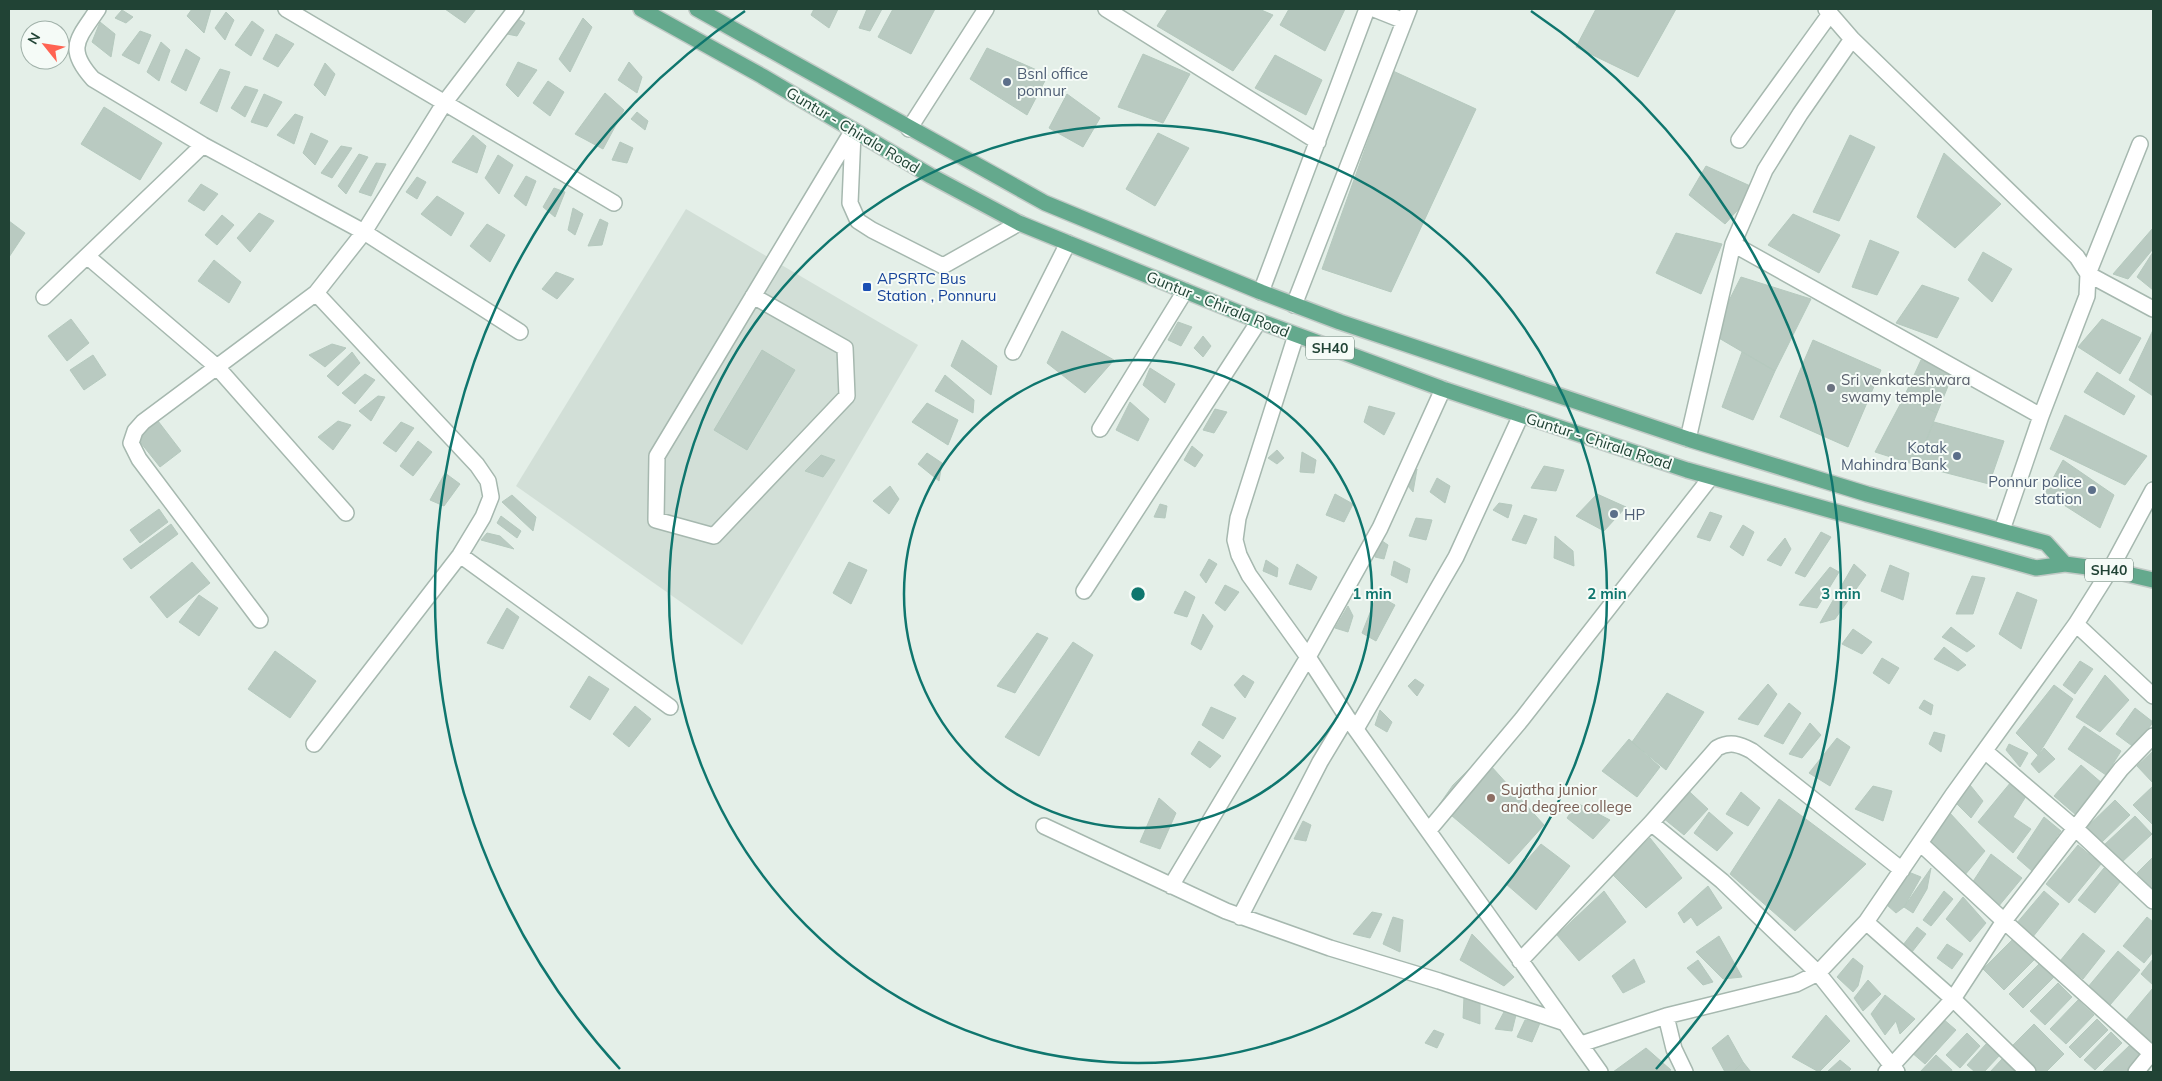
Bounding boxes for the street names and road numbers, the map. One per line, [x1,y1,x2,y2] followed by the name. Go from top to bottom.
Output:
[783,83,923,177] street label: Guntur - Chirala Road
[1144,267,1292,341] street label: Guntur - Chirala Road
[1306,336,1354,359] road number: SH40
[1524,408,1674,474] street label: Guntur - Chirala Road
[2085,558,2133,582] road number: SH40

